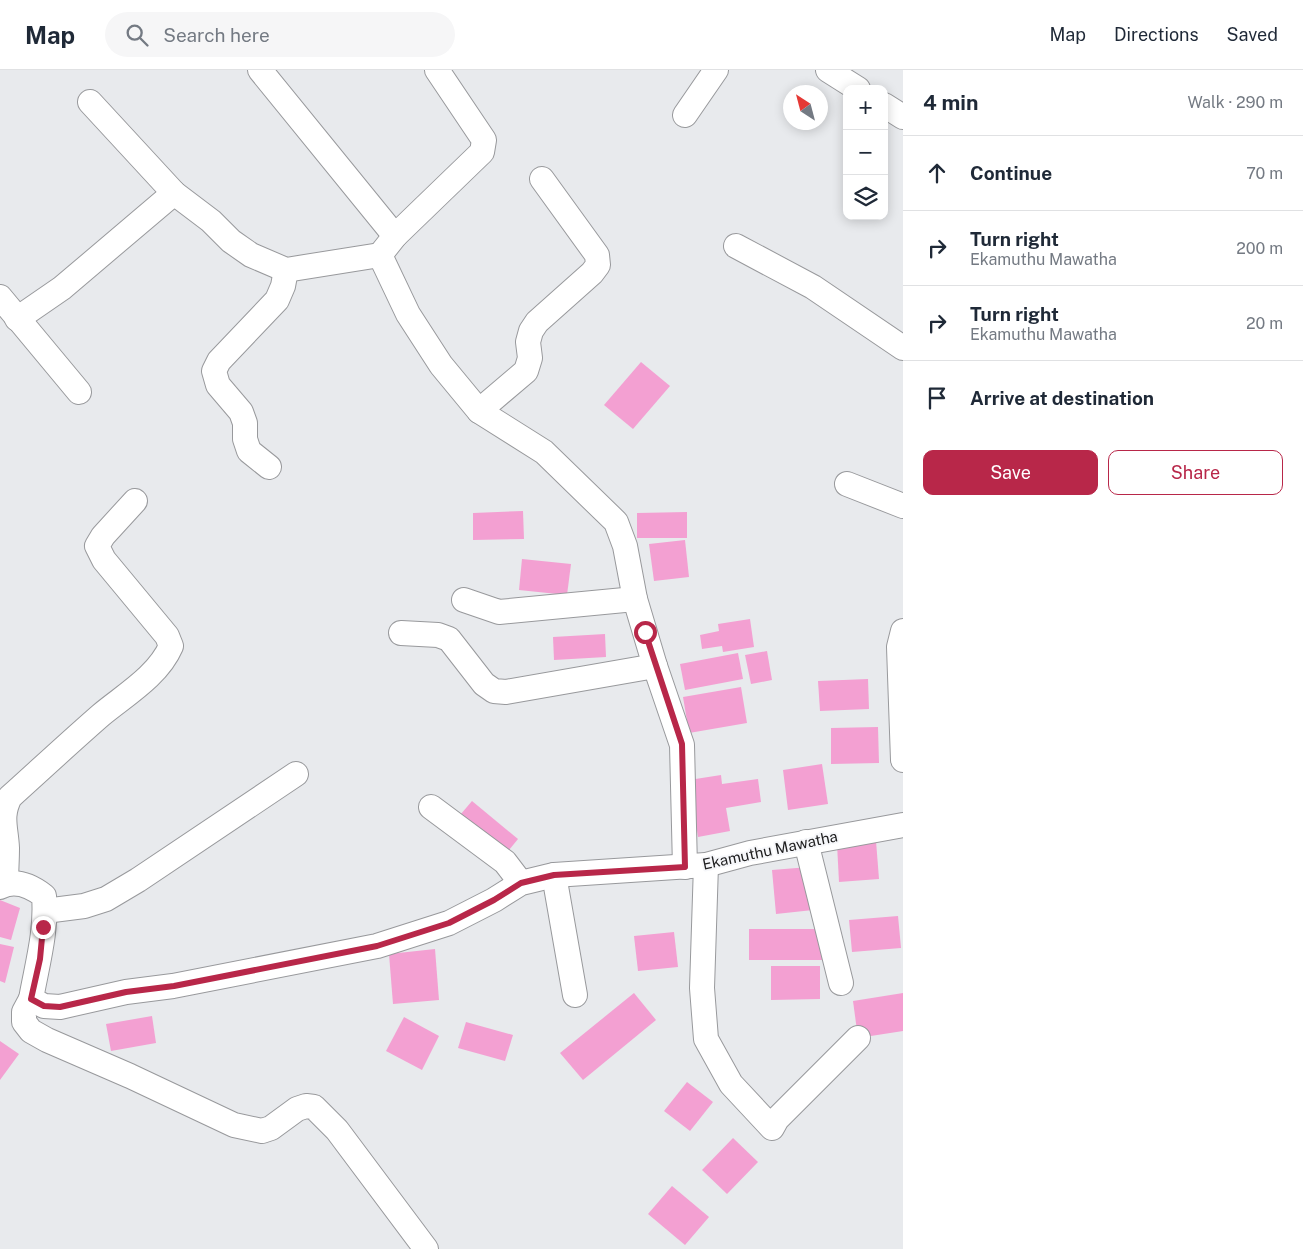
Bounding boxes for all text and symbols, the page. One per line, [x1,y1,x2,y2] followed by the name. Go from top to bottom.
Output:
[105,12,455,57] search box
[25,21,75,49] text: Map
[123,21,151,49] icon: search
[163,24,270,46] text: Search here
[1049,24,1086,45] text: Map
[1114,24,1199,45] text: Directions
[1227,24,1278,45] text: Saved
[783,85,828,130] north arrow
[843,85,888,220] map controls
[843,85,888,130] button: +
[923,90,978,115] text: 4 min
[1188,93,1283,112] text: Walk · 290 m
[843,130,888,175] button: −
[923,159,951,187] icon: ahead
[970,162,1052,184] text: Continue
[1246,164,1283,183] text: 70 m
[843,175,888,220] button: layers
[970,228,1059,250] text: Turn right
[923,234,951,262] icon: right
[1236,239,1283,258] text: 200 m
[970,250,1117,269] text: Ekamuthu Mawatha
[970,303,1059,325] text: Turn right
[923,309,951,337] icon: right
[1246,314,1283,333] text: 20 m
[970,325,1117,344] text: Ekamuthu Mawatha
[923,384,951,412] icon: arrive
[970,387,1154,409] text: Arrive at destination
[923,450,1098,495] button: Save
[1108,450,1283,495] button: Share
[634,621,657,644] route start
[701,827,839,873] street label: Ekamuthu Mawatha
[32,916,55,939] route end

